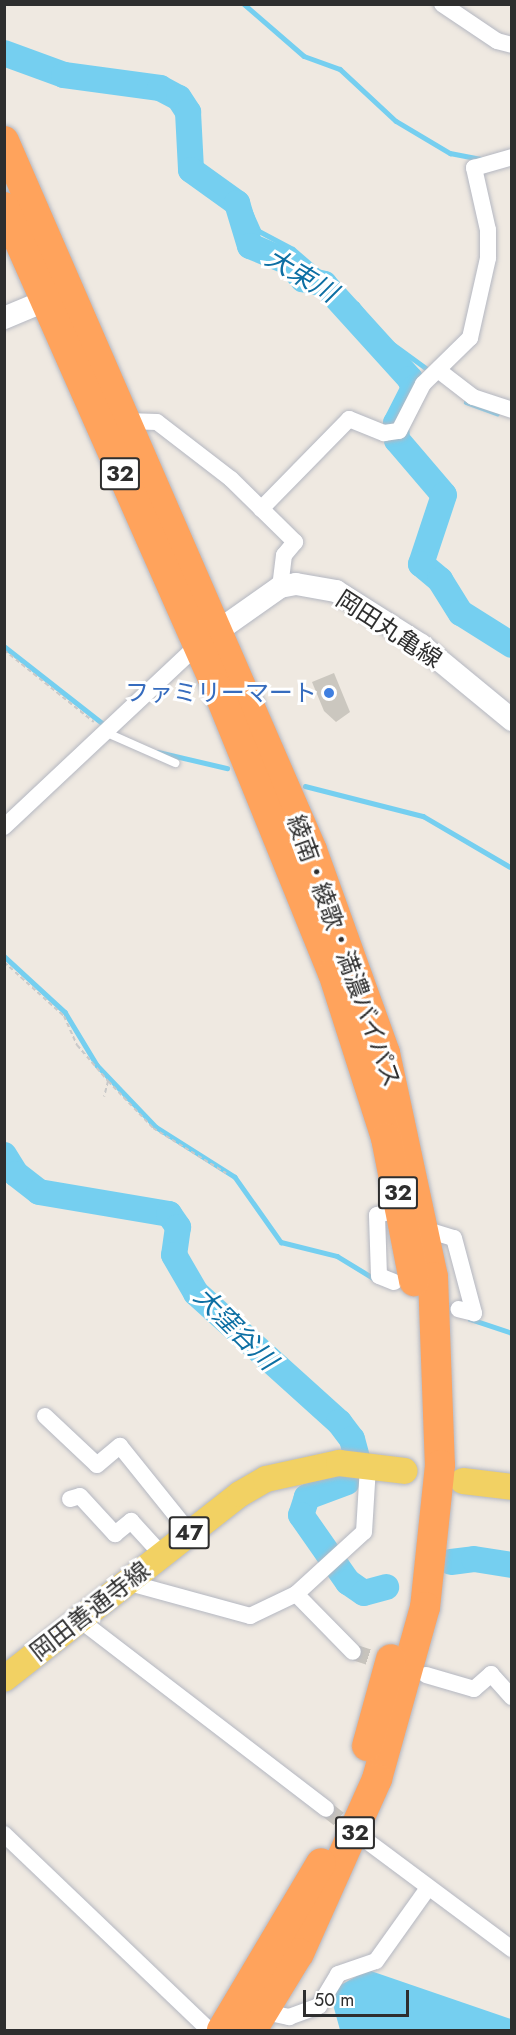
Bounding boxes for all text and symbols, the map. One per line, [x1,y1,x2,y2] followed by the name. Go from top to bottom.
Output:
[260,243,342,309] water label: 大束川
[99,455,141,493] road number: 32
[331,584,447,674] street label: 岡田丸亀線
[125,679,317,707] place label: ファミリーマート
[322,686,336,700] marker: ファミリーマート
[281,811,407,1091] street label: 綾南・綾歌・満濃バイパス
[377,1174,419,1212] road number: 32
[187,1281,283,1377] water label: 大窪谷川
[168,1514,210,1552] road number: 47
[24,1555,156,1667] street label: 岡田善通寺線
[334,1814,376,1852] road number: 32
[306,1978,412,2016] scale bar
[314,1987,354,2013] text: 50 m

